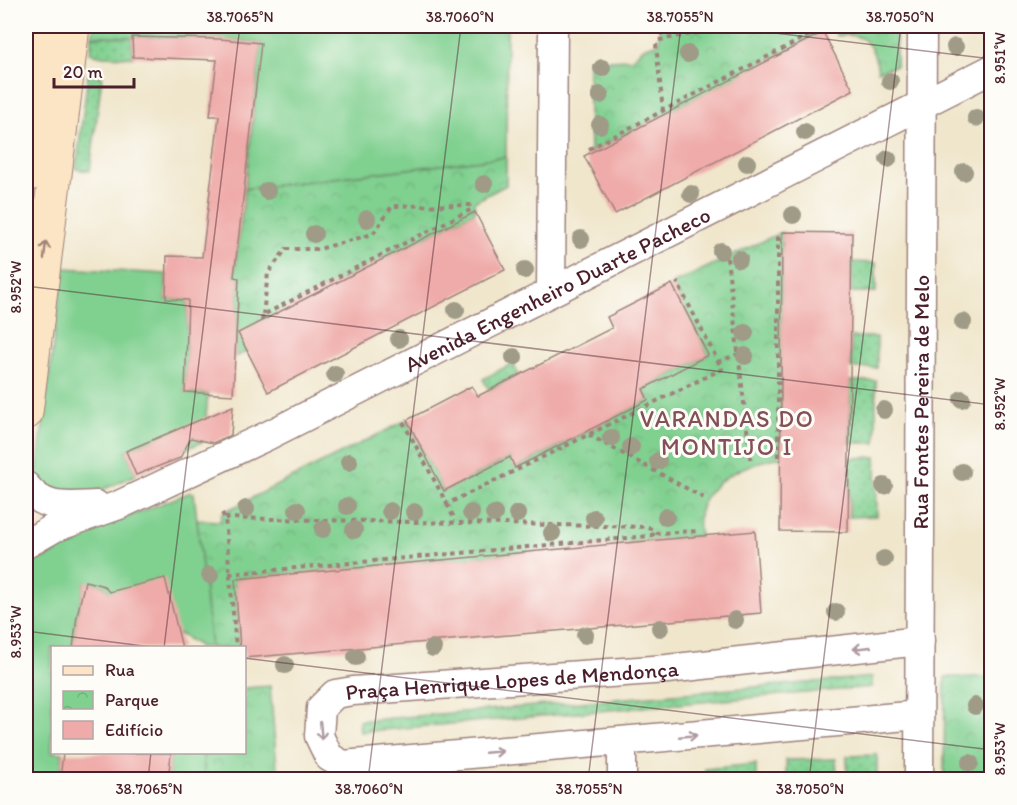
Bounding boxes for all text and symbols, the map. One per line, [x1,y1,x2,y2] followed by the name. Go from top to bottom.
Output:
[206,8,274,26] text: 38.7065°N
[426,8,494,26] text: 38.7060°N
[646,8,714,26] text: 38.7055°N
[866,8,934,26] text: 38.7050°N
[991,32,1009,84] text: 8.951°W
[54,51,134,89] scale bar
[63,61,103,83] text: 20 m
[400,201,715,378] street label: Avenida Engenheiro Duarte Pacheco
[40,241,51,261] one-way arrow
[7,260,25,313] text: 8.952°W
[907,275,935,529] street label: Rua Fontes Pereira de Melo
[991,377,1009,430] text: 8.952°W
[640,404,814,461] district label: VARANDAS DO MONTIJO I
[7,605,25,659] text: 8.953°W
[853,643,873,654] one-way arrow
[51,646,246,754] legend
[343,655,681,706] street label: Praça Henrique Lopes de Mendonça
[105,659,135,681] text: Rua
[105,689,159,711] text: Parque
[105,719,163,741] text: Edifício
[316,721,327,740] one-way arrow
[991,722,1009,776] text: 8.953°W
[678,730,697,741] one-way arrow
[483,746,503,757] one-way arrow
[115,780,183,798] text: 38.7065°N
[335,780,403,798] text: 38.7060°N
[555,780,623,798] text: 38.7055°N
[776,780,844,798] text: 38.7050°N

